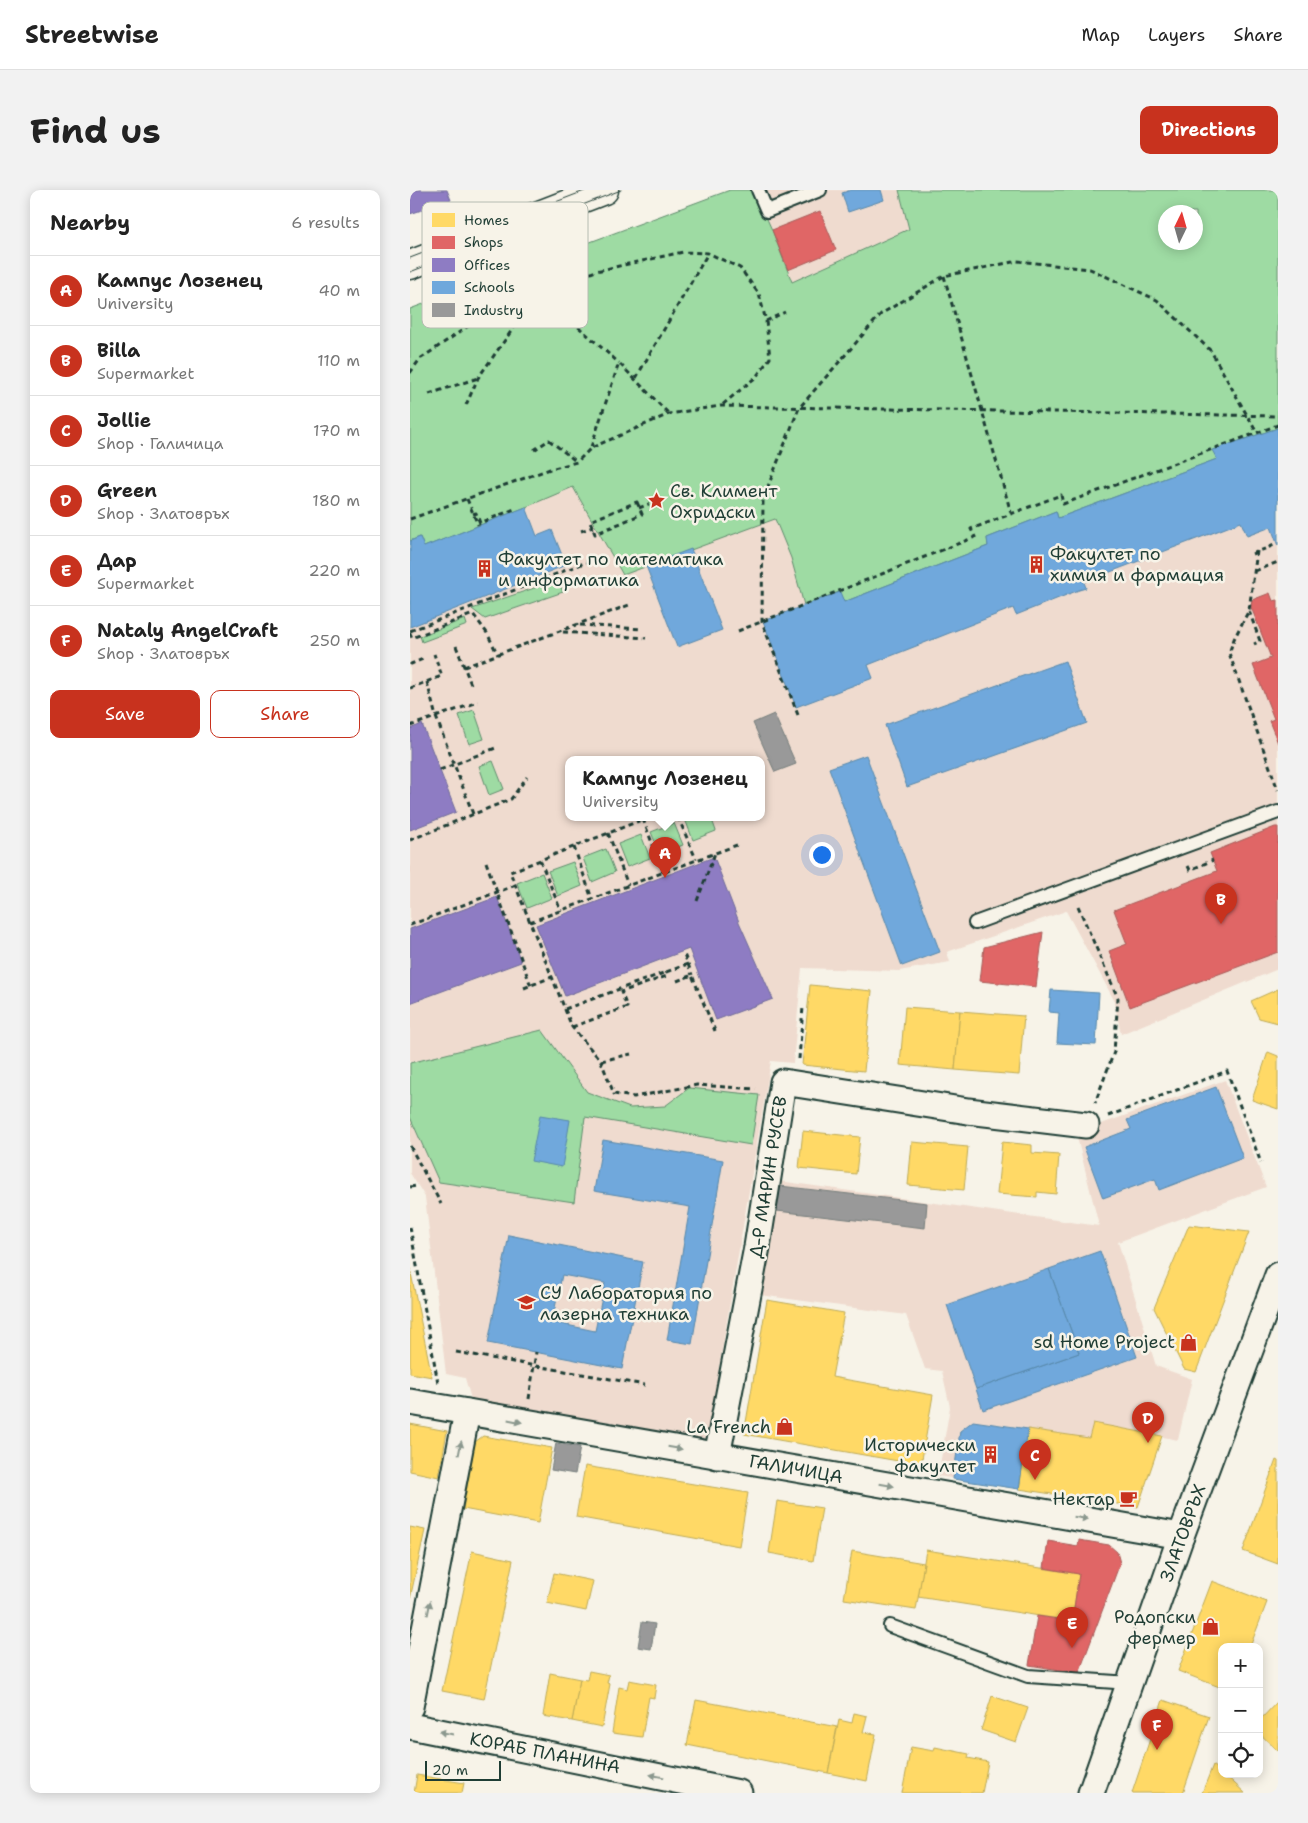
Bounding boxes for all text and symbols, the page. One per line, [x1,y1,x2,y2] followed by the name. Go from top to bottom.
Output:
[25,19,159,51] text: Streetwise
[1082,23,1120,47] text: Map
[1148,23,1205,47] text: Layers
[1233,23,1283,47] text: Share
[1140,106,1278,154] button: Directions
[30,107,161,154] text: Find us
[422,202,588,328] legend
[1158,205,1203,250] north arrow
[50,209,130,237] text: Nearby
[464,211,509,229] text: Homes
[291,212,360,233] text: 6 results
[464,233,503,251] text: Shops
[464,256,510,274] text: Offices
[97,268,262,293] text: Кампус Лозенец
[464,278,515,296] text: Schools
[60,280,72,301] text: A
[318,280,360,301] text: 40 m
[97,293,173,314] text: University
[464,301,523,319] text: Industry
[97,338,140,363] text: Billa
[61,350,71,371] text: B
[317,350,360,371] text: 110 m
[97,363,194,384] text: Supermarket
[97,408,151,433] text: Jollie
[61,420,71,441] text: C
[313,420,360,441] text: 170 m
[97,433,224,454] text: Shop · Галичица
[97,478,157,503] text: Green
[670,479,778,524] place label: Св. Климент Охридски
[60,490,72,511] text: D
[312,490,360,511] text: 180 m
[646,491,666,511] place icon: Св. Климент Охридски
[97,503,230,524] text: Shop · Златовръх
[1050,542,1224,587] place label: Факултет по химия и фармация
[498,547,723,592] place label: Факултет по математика и информатика
[97,548,137,573] text: Дар
[1026,554,1046,574] building icon: Факултет по химия и фармация
[474,559,494,579] building icon: Факултет по математика и информатика
[61,560,71,581] text: E
[308,560,360,581] text: 220 m
[97,573,194,594] text: Supermarket
[97,618,278,643] text: Nataly AngelCraft
[61,630,71,651] text: F
[309,630,360,651] text: 250 m
[97,643,230,664] text: Shop · Златовръх
[50,690,200,738] button: Save
[210,690,360,738] button: Share
[565,756,765,821] popup
[582,766,748,791] text: Кампус Лозенец
[582,791,659,812] text: University
[649,837,681,878] pin: A
[809,842,835,868] your location
[1205,883,1237,924] pin: B
[743,1094,793,1260] street label: Д-Р МАРИН РУСЕВ
[540,1281,712,1326] place label: СУ Лаборатория по лазерна техника
[516,1293,536,1313] school or university icon: СУ Лаборатория по лазерна техника
[1034,1330,1175,1354] place label: sd Home Project
[1179,1332,1199,1352] shop icon: sd Home Project
[1132,1402,1164,1443] pin: D
[686,1415,771,1439] place label: La French
[507,1417,523,1425] one-way arrow
[775,1417,795,1437] shop icon: La French
[864,1433,977,1478] place label: Исторически факултет
[1019,1439,1051,1480] pin: C
[456,1440,464,1456] one-way arrow
[667,1445,683,1453] one-way arrow
[980,1445,1000,1465] building icon: Исторически факултет
[747,1449,845,1489] street label: ГАЛИЧИЦА
[879,1481,895,1489] one-way arrow
[1154,1481,1212,1585] street label: ЗЛАТОВРЪХ
[1053,1487,1115,1511] place label: Нектар
[1119,1489,1139,1509] cafe icon: Нектар
[1074,1515,1090,1523] one-way arrow
[425,1600,433,1616] one-way arrow
[1114,1605,1196,1650] place label: Родопски фермер
[1056,1607,1088,1648] pin: E
[1200,1617,1220,1637] shop icon: Родопски фермер
[1218,1643,1263,1778] map controls
[1218,1643,1263,1688] button: +
[1218,1688,1263,1733] button: −
[1141,1709,1173,1750] pin: F
[468,1727,622,1779] street label: КОРАБ ПЛАНИНА
[438,1729,454,1737] one-way arrow
[1218,1733,1263,1778] button: locate
[425,1758,501,1781] scale bar
[432,1761,468,1779] text: 20 m
[649,1772,665,1780] one-way arrow

